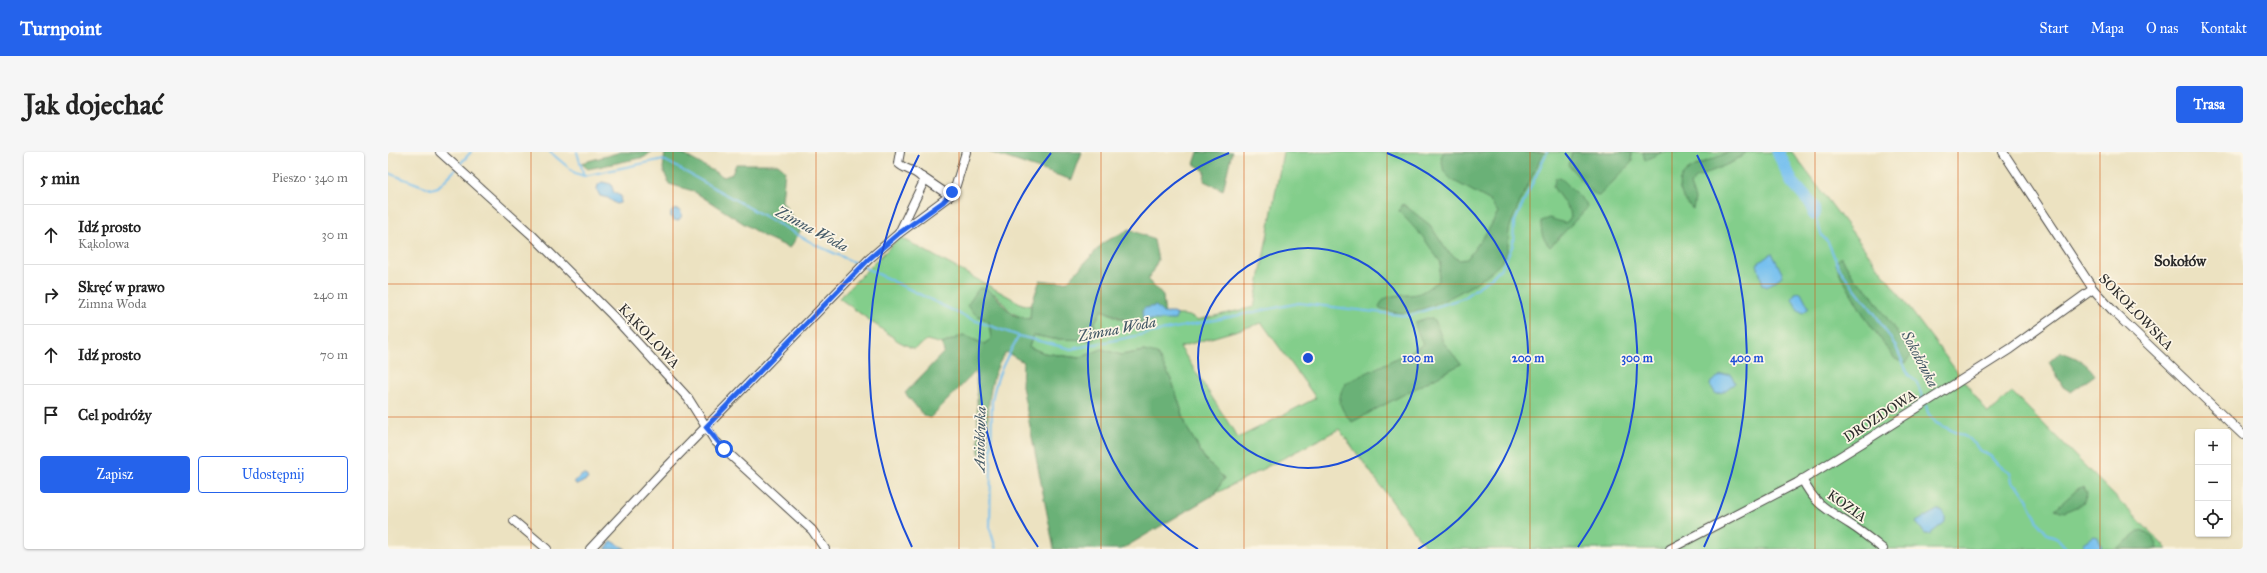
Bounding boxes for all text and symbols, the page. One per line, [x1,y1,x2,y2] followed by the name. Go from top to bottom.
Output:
[20,17,102,40] text: Turnpoint
[2040,20,2069,37] text: Start
[2091,20,2124,37] text: Mapa
[2146,20,2178,37] text: O nas
[2200,20,2247,37] text: Kontakt
[2176,86,2243,123] button: Trasa
[24,87,163,122] text: Jak dojechać
[40,168,80,189] text: 5 min
[272,170,348,186] text: Pieszo · 340 m
[943,183,961,201] route end
[772,202,851,256] water label: Zimna Woda
[78,218,141,236] text: Idź prosto
[40,224,62,246] icon: ahead
[322,227,348,243] text: 30 m
[78,236,129,252] text: Kąkolowa
[2154,252,2207,270] district label: Sokołów
[2095,270,2177,354] street label: SOKOŁOWSKA
[78,278,165,296] text: Skręć w prawo
[40,284,62,306] icon: right
[313,287,348,303] text: 240 m
[78,296,146,312] text: Zimna Woda
[615,300,684,372] street label: KĄKOLOWA
[1075,313,1158,346] water label: Zimna Woda
[1897,327,1942,390] water label: Sokołówka
[40,344,62,366] icon: ahead
[78,346,141,364] text: Idź prosto
[320,347,348,363] text: 70 m
[1301,351,1315,365] centre of rings
[1402,351,1435,365] text: 100 m
[1512,351,1545,365] text: 200 m
[1621,351,1654,366] text: 300 m
[1730,351,1765,366] text: 400 m
[1840,386,1920,446] street label: DROZDOWA
[40,404,62,426] icon: arrive
[78,406,152,424] text: Cel podróży
[970,406,990,474] water label: Aniołówka
[2195,429,2231,537] map controls
[2195,429,2231,465] button: +
[715,440,733,458] route start
[40,456,190,493] button: Zapisz
[198,456,348,493] button: Udostępnij
[2195,465,2231,501] button: −
[1824,486,1870,526] street label: KOZIA
[2195,501,2231,537] button: locate

